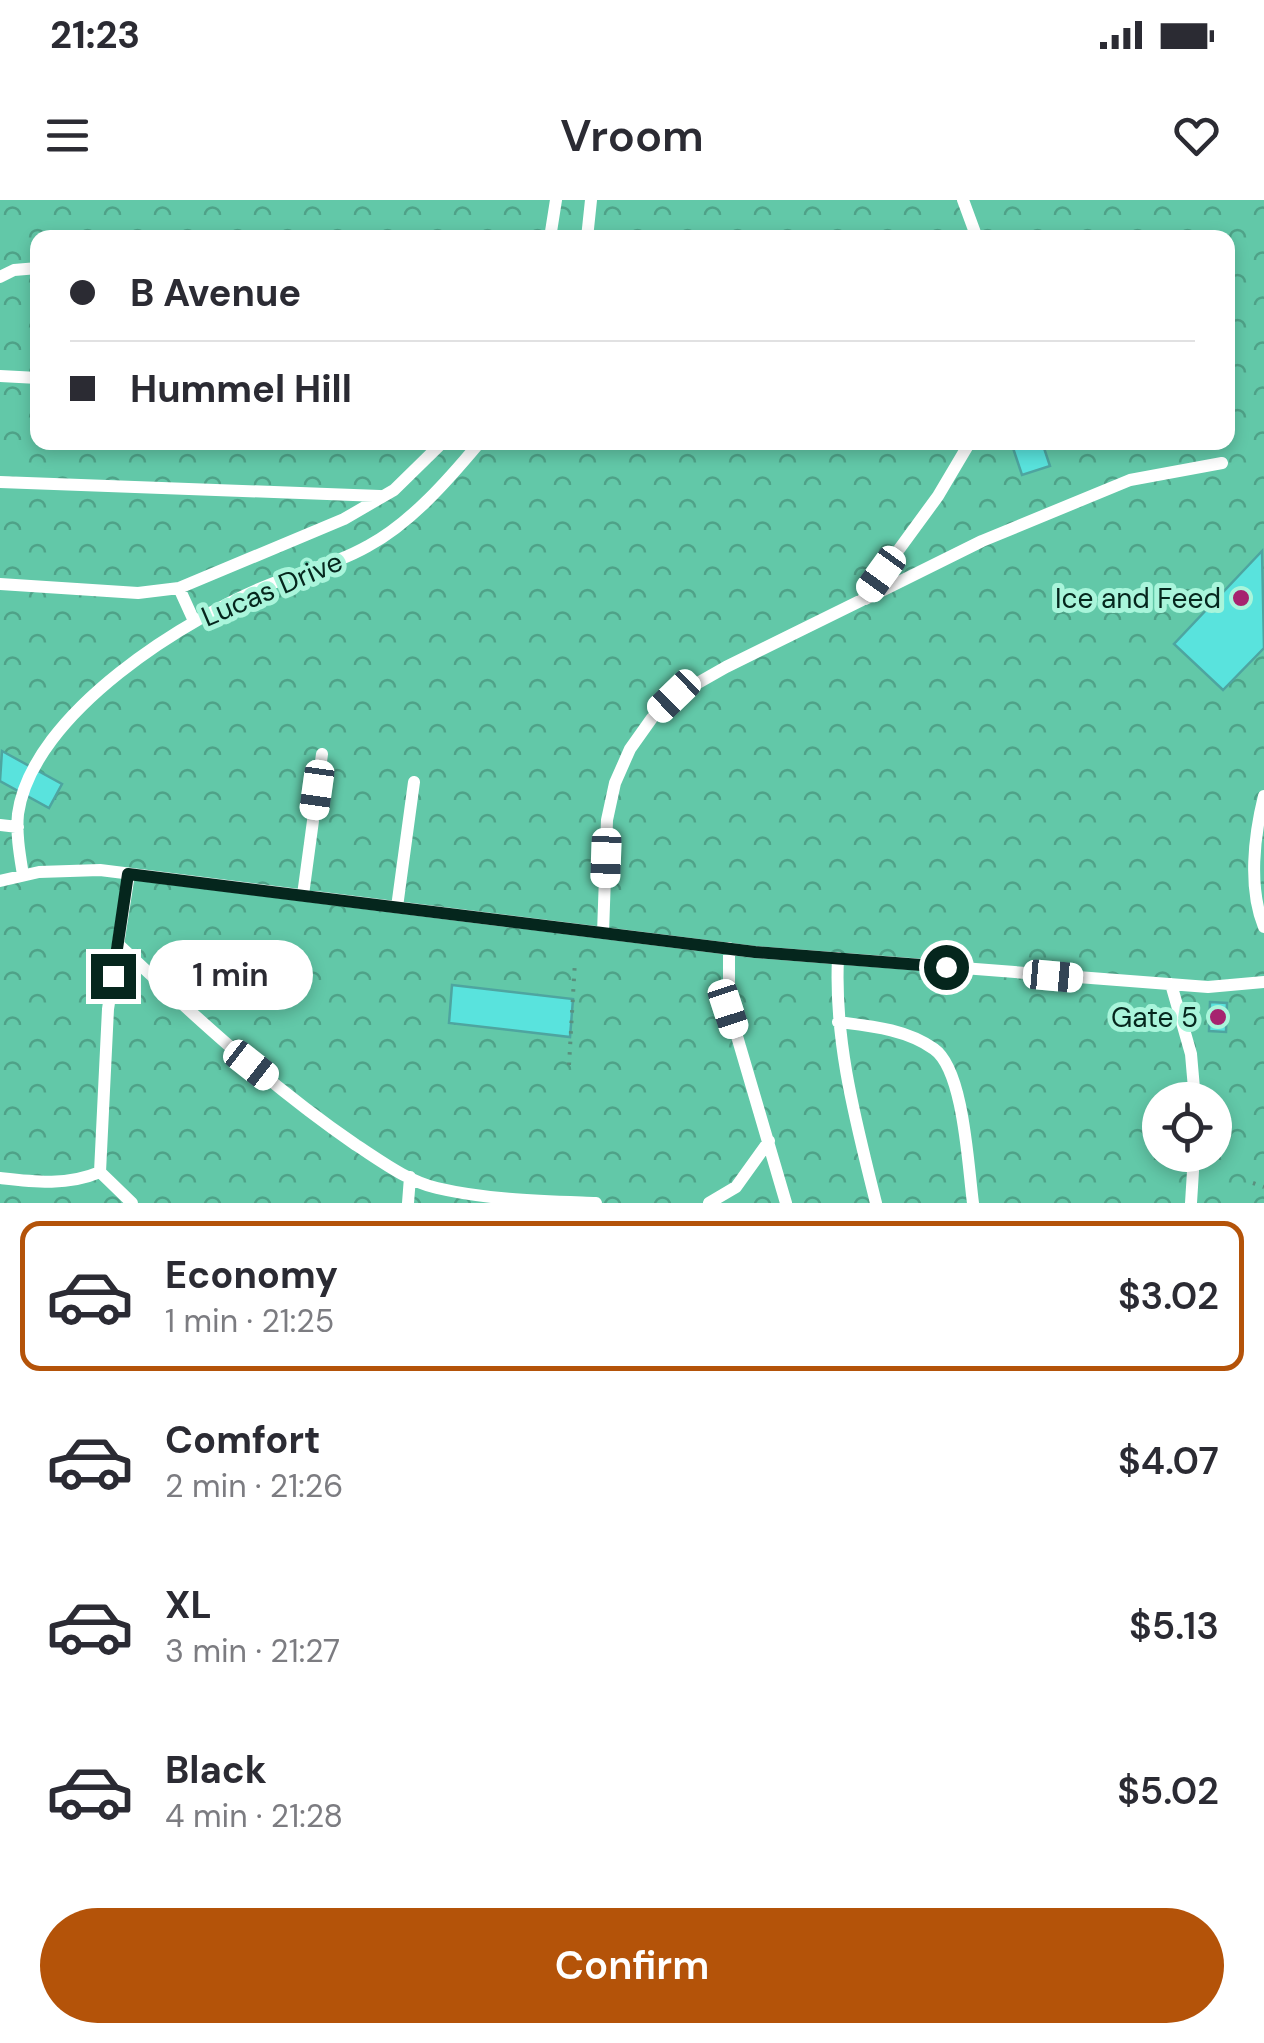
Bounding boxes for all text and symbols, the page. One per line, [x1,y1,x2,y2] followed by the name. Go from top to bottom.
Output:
[50,10,140,60] text: 21:23
[560,106,704,165] text: Vroom
[40,108,95,163] icon: menu
[1169,108,1224,163] icon: heart
[130,268,301,318] text: B Avenue
[130,364,352,414] text: Hummel Hill
[851,541,911,607] car
[196,543,348,635] street label: Lucas Drive
[1055,580,1221,617] place label: Ice and Feed
[1230,587,1252,609] marker: Ice and Feed
[642,664,706,728] car
[298,758,336,822] car
[590,827,622,889] car
[148,941,313,1011] callout: 1 min
[924,945,969,990] route start
[91,954,136,999] route end
[192,954,269,996] text: 1 min
[1022,958,1084,994] car
[704,976,752,1042] car
[1111,999,1198,1036] place label: Gate 5
[1207,1006,1229,1028] marker: Gate 5
[218,1035,284,1095] car
[1142,1082,1232,1172] map controls
[1142,1082,1232,1172] button: locate
[165,1250,338,1300] text: Economy
[45,1251,135,1341] icon: car
[1118,1271,1219,1321] text: $3.02
[165,1300,334,1342] text: 1 min · 21:25
[165,1415,321,1465] text: Comfort
[45,1416,135,1506] icon: car
[1118,1436,1219,1486] text: $4.07
[165,1465,343,1507] text: 2 min · 21:26
[165,1580,212,1630] text: XL
[45,1581,135,1671] icon: car
[1129,1601,1219,1651] text: $5.13
[165,1630,340,1672] text: 3 min · 21:27
[165,1745,267,1795] text: Black
[45,1746,135,1836] icon: car
[1117,1766,1219,1816] text: $5.02
[165,1795,343,1837] text: 4 min · 21:28
[40,1908,1224,2023] button: Confirm

